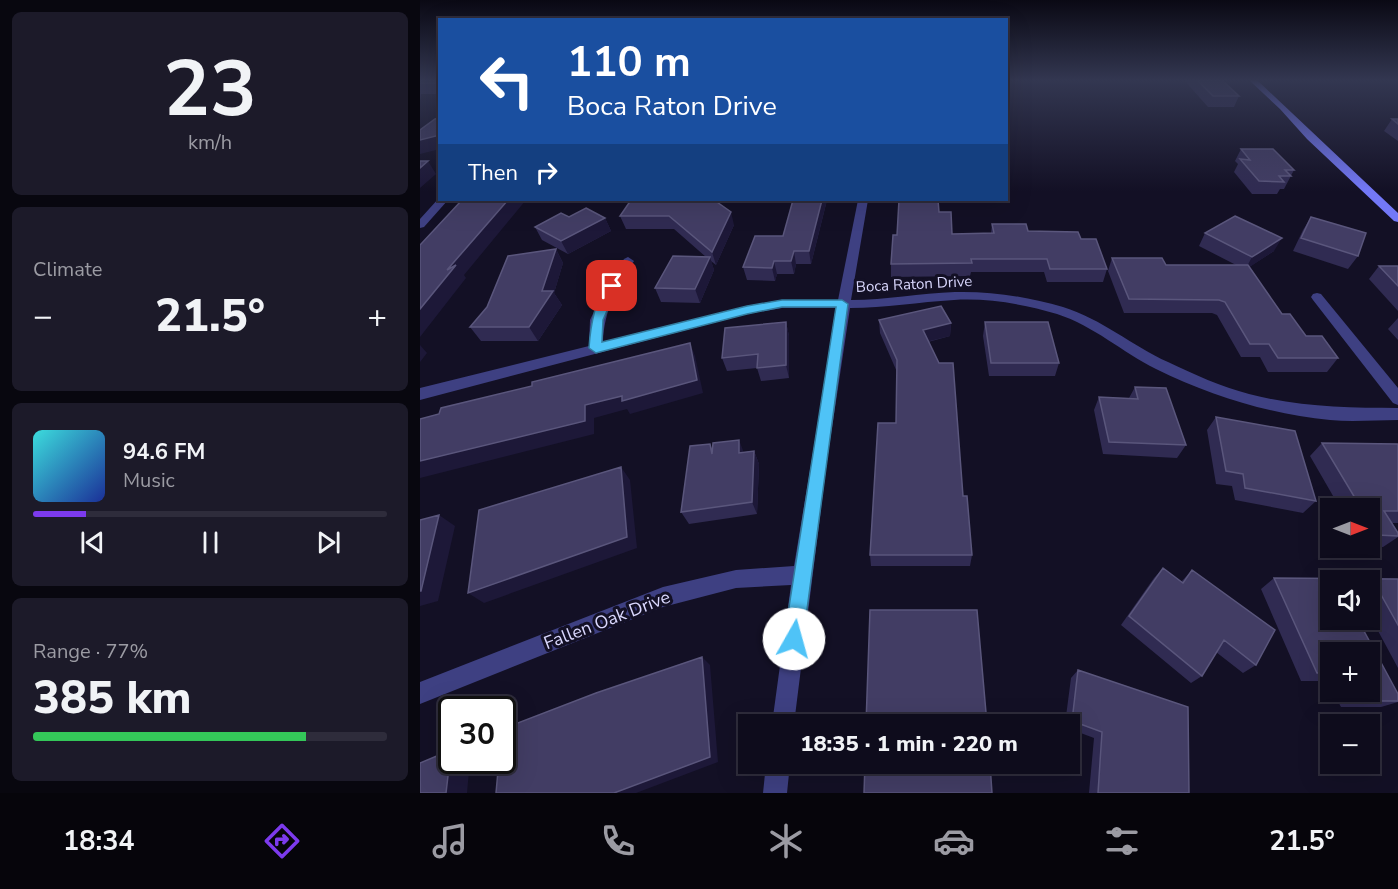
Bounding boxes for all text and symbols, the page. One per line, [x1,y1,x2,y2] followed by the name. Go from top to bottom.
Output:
[567,34,691,91] text: 110 m
[163,36,257,143] text: 23
[468,42,546,120] icon: left
[567,88,777,125] text: Boca Raton Drive
[188,129,232,156] text: km/h
[530,156,563,189] icon: right
[468,158,518,188] text: Then
[33,256,102,283] text: Climate
[586,260,637,311] pin
[595,269,628,302] icon: arrive
[855,271,973,297] street label: Boca Raton Drive
[155,286,265,347] text: 21.5°
[33,294,53,339] text: −
[367,294,387,339] text: +
[123,437,205,467] text: 94.6 FM
[123,467,175,494] text: Music
[1320,498,1380,558] north arrow
[1320,498,1380,774] map controls
[76,526,109,559] icon: previous
[194,526,227,559] icon: pause
[312,526,345,559] icon: next
[1320,570,1380,630] button: sound
[540,585,674,655] street label: Fallen Oak Drive
[762,607,826,671] position arrow
[33,638,148,665] text: Range · 77%
[1320,642,1380,702] button: +
[33,668,192,729] text: 385 km
[438,696,516,774] speed limit sign: 30
[1320,714,1380,774] button: −
[800,729,1018,759] text: 18:35 · 1 min · 220 m
[261,820,303,862] icon: directions
[429,820,471,862] icon: music
[597,820,639,862] icon: phone
[765,820,807,862] icon: climate
[933,820,975,862] icon: car
[1101,820,1143,862] icon: filters
[63,823,135,860] text: 18:34
[1269,823,1335,860] text: 21.5°

